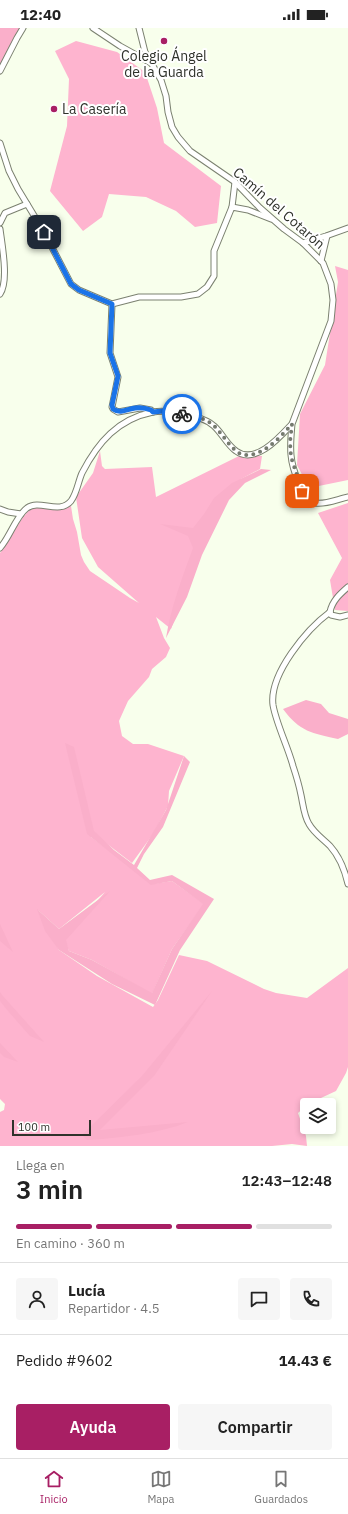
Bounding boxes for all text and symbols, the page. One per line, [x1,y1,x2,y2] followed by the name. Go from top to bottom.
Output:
[20,5,61,24] text: 12:40
[159,36,169,46] marker: Colegio Ángel de la Guarda
[121,46,207,81] place label: Colegio Ángel de la Guarda
[62,100,127,118] place label: La Casería
[49,104,59,114] marker: La Casería
[229,163,329,253] street label: Camín del Cotarón
[27,215,61,249] pin
[33,221,55,243] icon: home
[162,394,202,434] courier
[171,403,193,425] icon: bike
[285,474,319,508] pin
[291,480,313,502] icon: bag
[300,1098,336,1134] map controls
[300,1098,336,1134] button: layers
[12,1118,91,1137] scale bar
[18,1120,50,1134] text: 100 m
[16,1157,65,1174] text: Llega en
[242,1171,332,1190] text: 12:43–12:48
[16,1172,83,1206] text: 3 min
[16,1235,125,1252] text: En camino · 360 m
[16,1278,58,1320] button: person
[238,1278,280,1320] button: chat
[290,1278,332,1320] button: phone
[68,1281,105,1300] text: Lucía
[68,1300,159,1317] text: Repartidor · 4.5
[16,1351,113,1370] text: Pedido #9602
[278,1351,332,1370] text: 14.43 €
[16,1404,170,1450] button: Ayuda
[178,1404,332,1450] button: Compartir
[40,1468,68,1506] tab: Inicio
[147,1468,175,1506] tab: Mapa
[254,1468,308,1506] tab: Guardados

